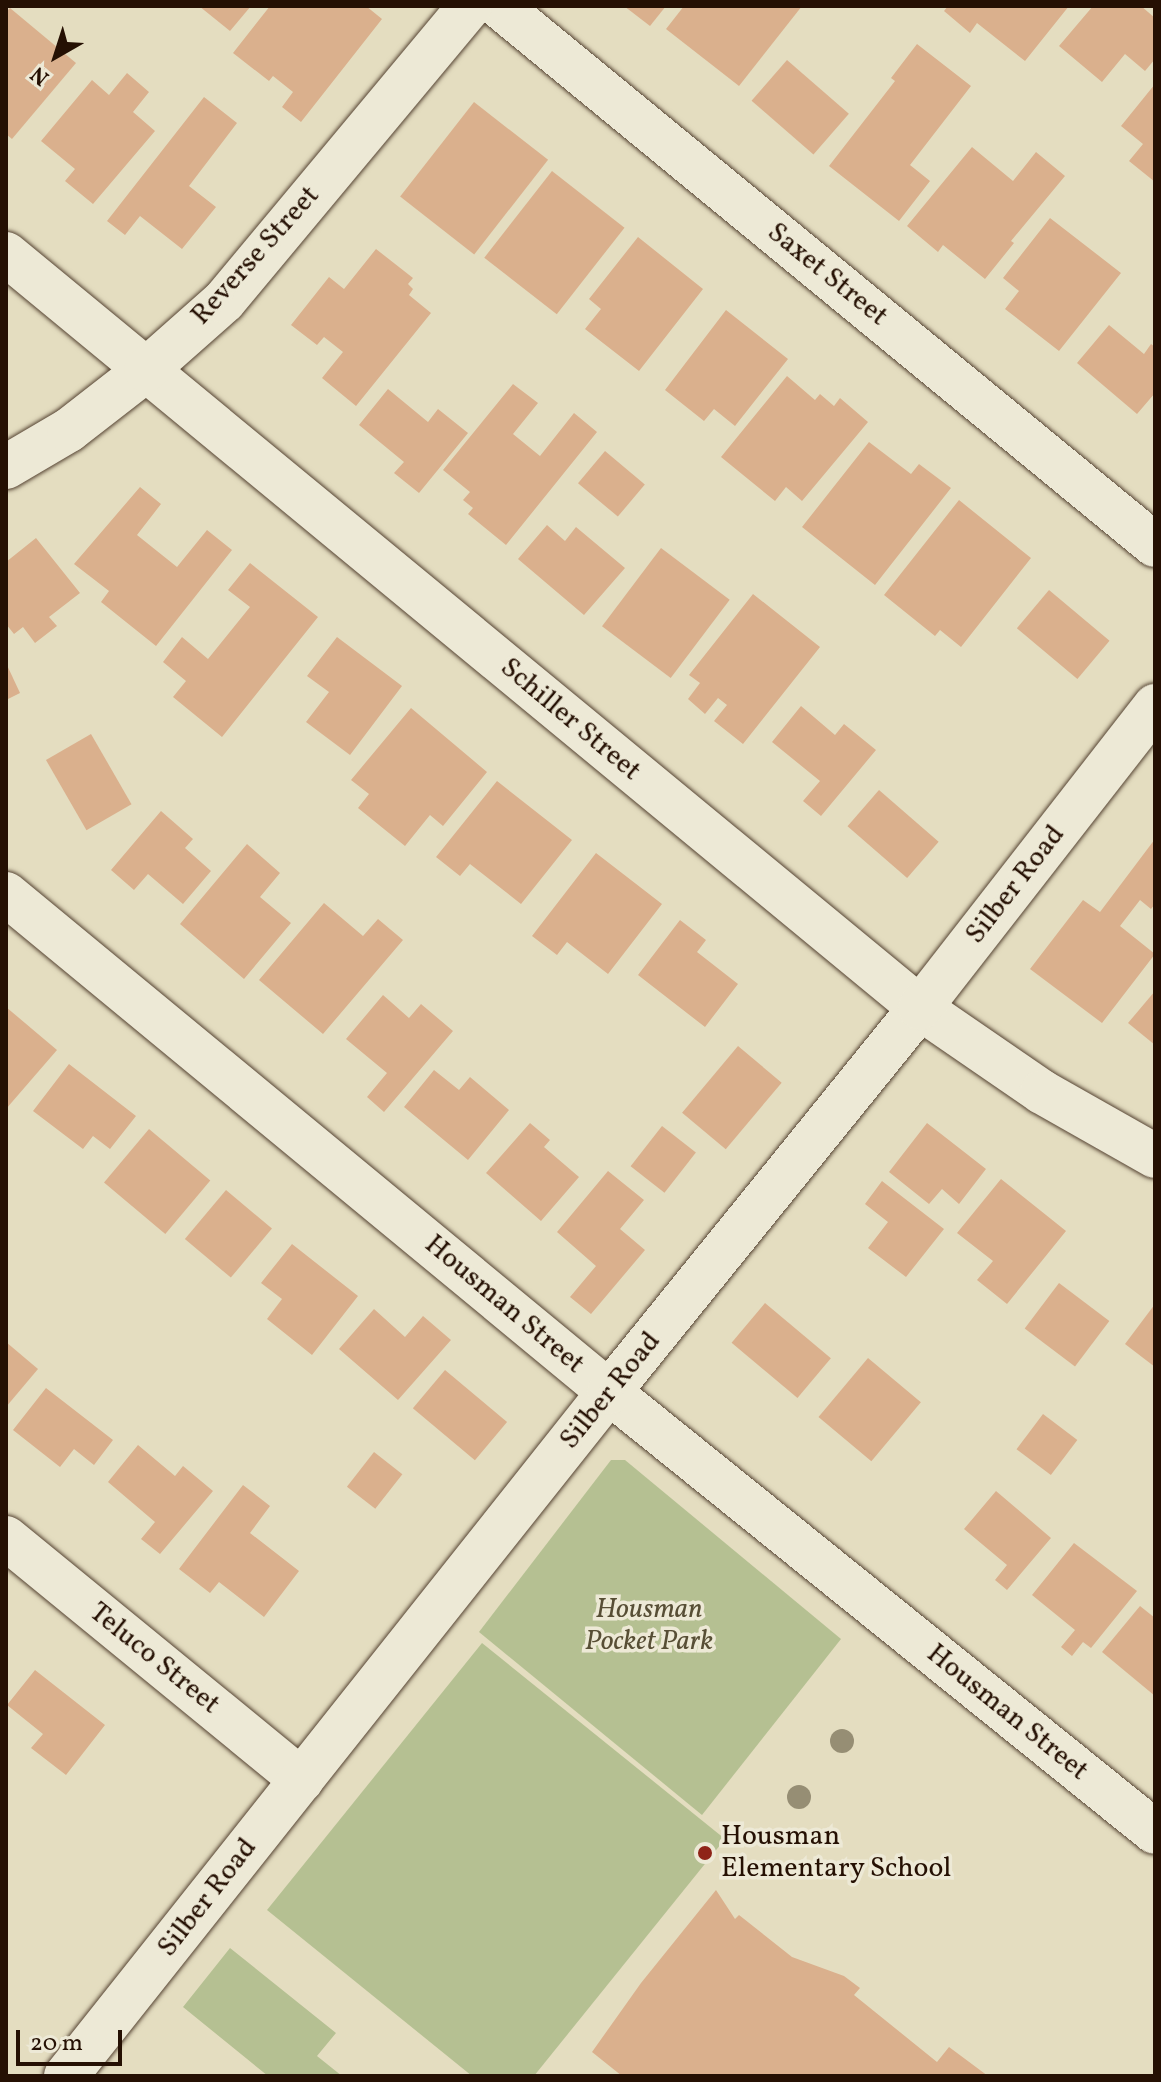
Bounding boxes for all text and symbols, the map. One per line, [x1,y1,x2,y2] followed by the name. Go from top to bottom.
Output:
[16,16,96,96] north arrow
[25,58,57,92] text: N
[185,180,327,332] street label: Reverse Street
[760,216,894,334] street label: Saxet Street
[493,651,647,789] street label: Schiller Street
[959,819,1073,951] street label: Silber Road
[417,1228,591,1382] street label: Housman Street
[553,1325,669,1457] street label: Silber Road
[585,1593,713,1659] park label: Housman Pocket Park
[82,1596,226,1722] street label: Teluco Street
[919,1638,1095,1788] street label: Housman Street
[721,1820,952,1886] place label: Housman Elementary School
[151,1832,265,1964] street label: Silber Road
[696,1844,714,1862] marker: Housman Elementary School
[20,2014,126,2064] scale bar
[30,2027,83,2061] text: 20 m

